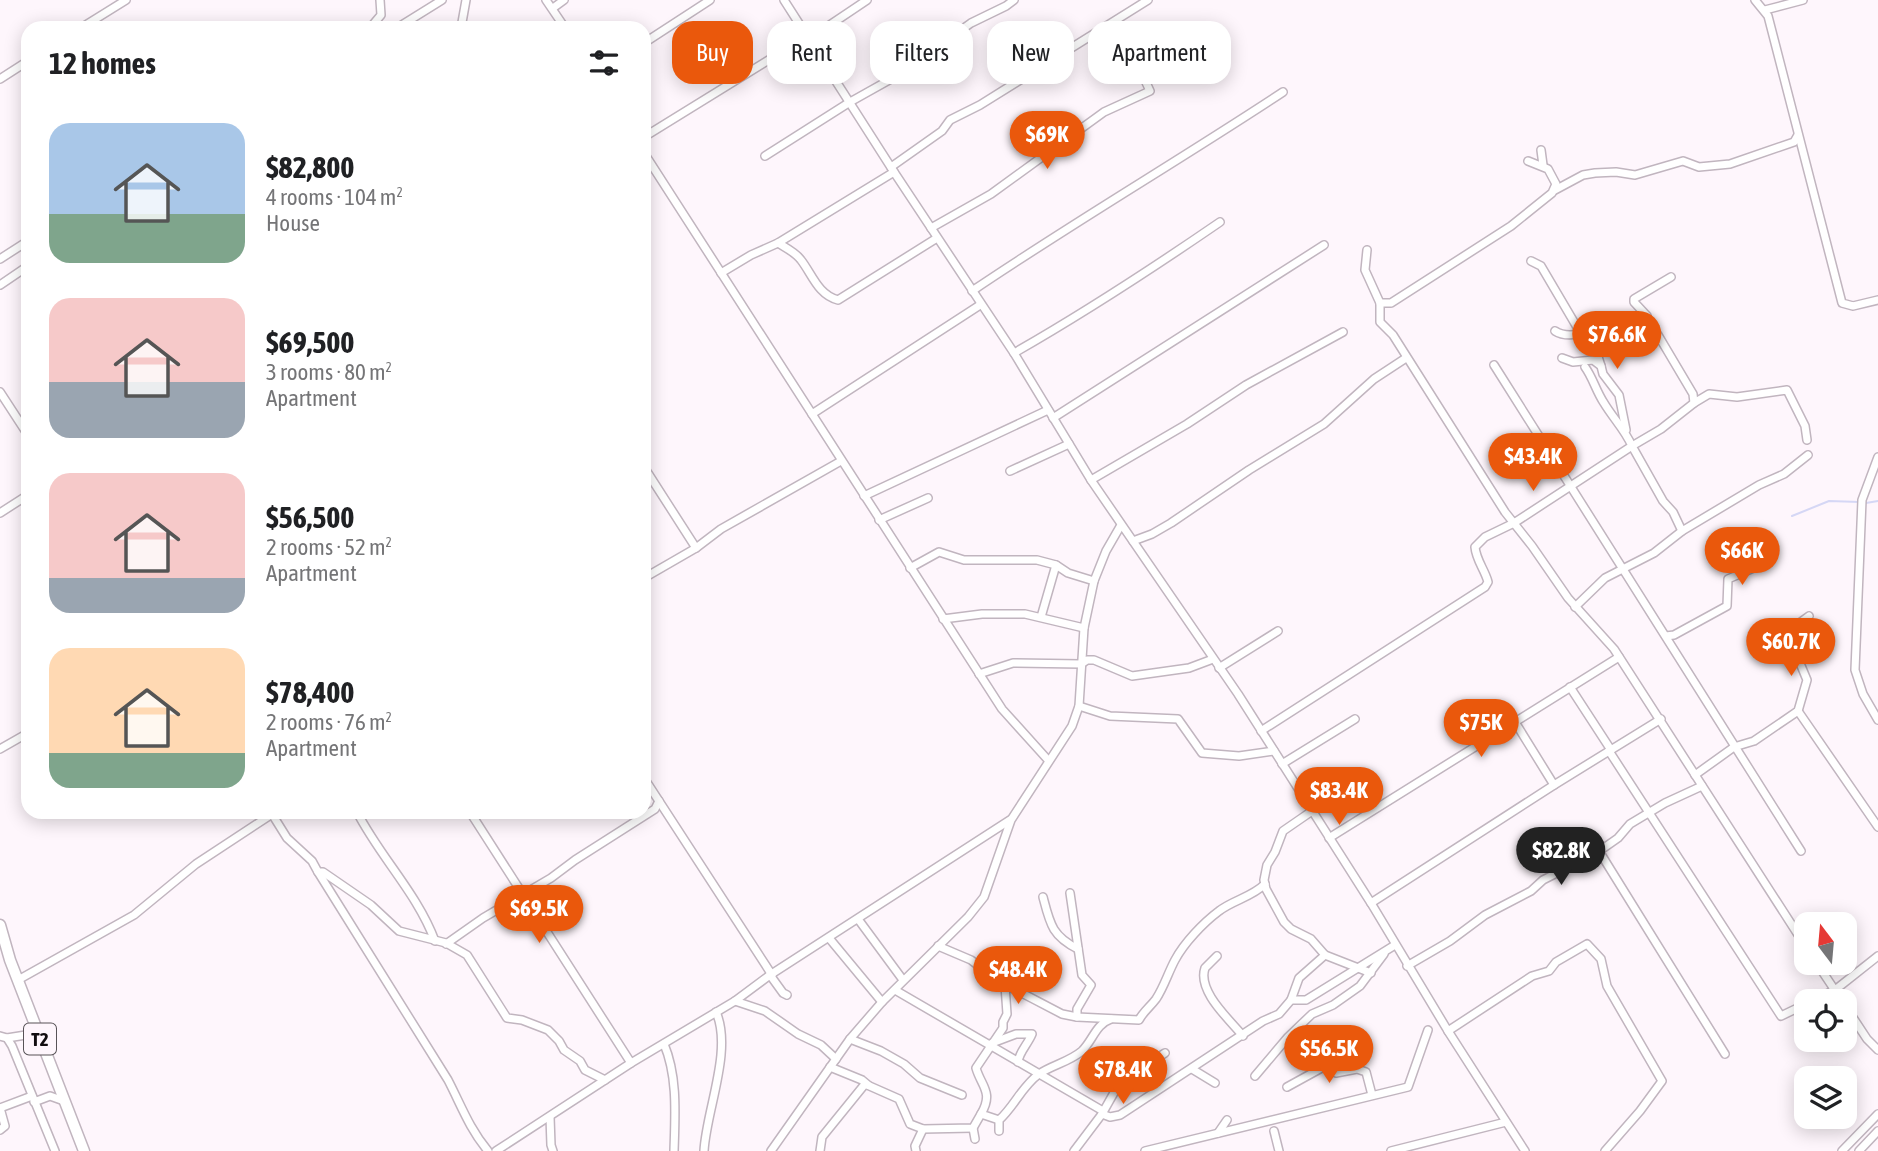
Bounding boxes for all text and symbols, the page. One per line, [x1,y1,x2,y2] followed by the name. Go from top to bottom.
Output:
[672,21,753,84] chip: Buy
[767,21,856,84] chip: Rent
[870,21,973,84] chip: Filters
[987,21,1074,84] chip: New
[1088,21,1231,84] chip: Apartment
[585,44,623,82] icon: filters
[49,46,156,80] text: 12 homes
[1006,111,1088,171] pin: $69K
[1026,121,1068,147] text: $69K
[266,150,354,184] text: $82,800
[105,151,189,235] icon: home
[266,184,403,210] text: 4 rooms · 104 m²
[266,210,320,236] text: House
[1560,312,1674,371] pin: $76.6K
[1588,321,1646,347] text: $76.6K
[266,325,354,359] text: $69,500
[105,326,189,410] icon: home
[266,359,392,385] text: 3 rooms · 80 m²
[266,385,357,411] text: Apartment
[1476,434,1590,493] pin: $43.4K
[1504,443,1562,469] text: $43.4K
[266,500,354,534] text: $56,500
[105,501,189,585] icon: home
[1701,528,1783,587] pin: $66K
[266,534,392,560] text: 2 rooms · 52 m²
[1721,537,1763,563] text: $66K
[266,560,357,586] text: Apartment
[1734,618,1848,678] pin: $60.7K
[1762,628,1820,654] text: $60.7K
[266,675,354,709] text: $78,400
[105,676,189,760] icon: home
[1440,700,1522,759] pin: $75K
[266,709,392,735] text: 2 rooms · 76 m²
[1460,709,1502,735] text: $75K
[266,735,357,761] text: Apartment
[1282,768,1396,827] pin: $83.4K
[1310,777,1368,803] text: $83.4K
[1504,828,1618,887] pin: $82.8K
[1532,837,1590,863] text: $82.8K
[482,886,596,945] pin: $69.5K
[510,895,568,921] text: $69.5K
[1794,912,1857,975] north arrow
[1794,912,1857,1129] map controls
[961,946,1075,1006] pin: $48.4K
[989,956,1047,982] text: $48.4K
[1794,989,1857,1052] button: locate
[24,1023,56,1054] road number: T2
[1272,1026,1386,1085] pin: $56.5K
[1300,1035,1358,1061] text: $56.5K
[1066,1046,1180,1106] pin: $78.4K
[1094,1056,1152,1082] text: $78.4K
[1794,1066,1857,1129] button: layers

